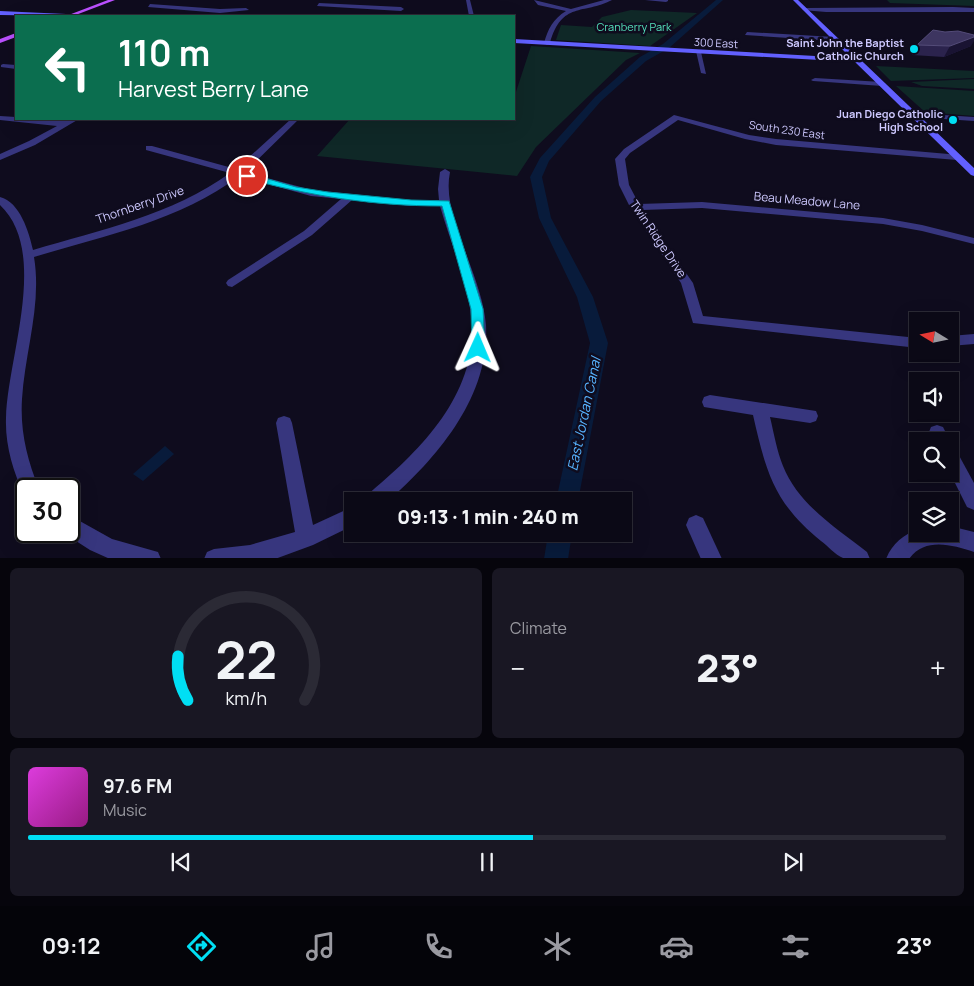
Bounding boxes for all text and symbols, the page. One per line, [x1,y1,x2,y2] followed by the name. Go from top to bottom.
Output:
[597,19,672,34] park label: Cranberry Park
[118,29,210,77] text: 110 m
[694,34,739,51] street label: 300 East
[35,35,100,100] icon: left
[786,35,904,63] place label: Saint John the Baptist Catholic Church
[908,43,920,55] marker: Saint John the Baptist Catholic Church
[118,74,309,104] text: Harvest Berry Lane
[837,106,943,134] place label: Juan Diego Catholic High School
[947,114,959,126] marker: Juan Diego Catholic High School
[748,117,826,142] street label: South 230 East
[226,155,268,197] pin
[233,162,261,190] icon: arrive
[93,181,186,228] street label: Thornberry Drive
[753,187,861,214] street label: Beau Meadow Lane
[626,197,691,281] street label: Twin Ridge Drive
[909,312,959,362] north arrow
[909,312,959,542] map controls
[451,321,503,373] position arrow
[562,354,605,472] water label: East Jordan Canal
[909,372,959,422] button: sound
[909,432,959,482] button: search
[15,478,80,543] speed limit sign: 30
[909,492,959,542] button: layers
[397,504,579,530] text: 09:13 · 1 min · 240 m
[510,617,567,639] text: Climate
[215,624,277,695] text: 22
[696,641,759,693] text: 23°
[510,649,525,687] text: −
[930,649,946,687] text: +
[225,686,267,710] text: km/h
[103,773,172,799] text: 97.6 FM
[103,799,147,821] text: Music
[167,848,195,876] icon: previous
[473,848,501,876] icon: pause
[779,848,807,876] icon: next
[184,929,219,964] icon: directions
[303,929,338,964] icon: music
[421,929,456,964] icon: phone
[540,929,575,964] icon: climate
[659,929,694,964] icon: car
[778,929,813,964] icon: filters
[42,931,100,961] text: 09:12
[896,931,932,961] text: 23°

